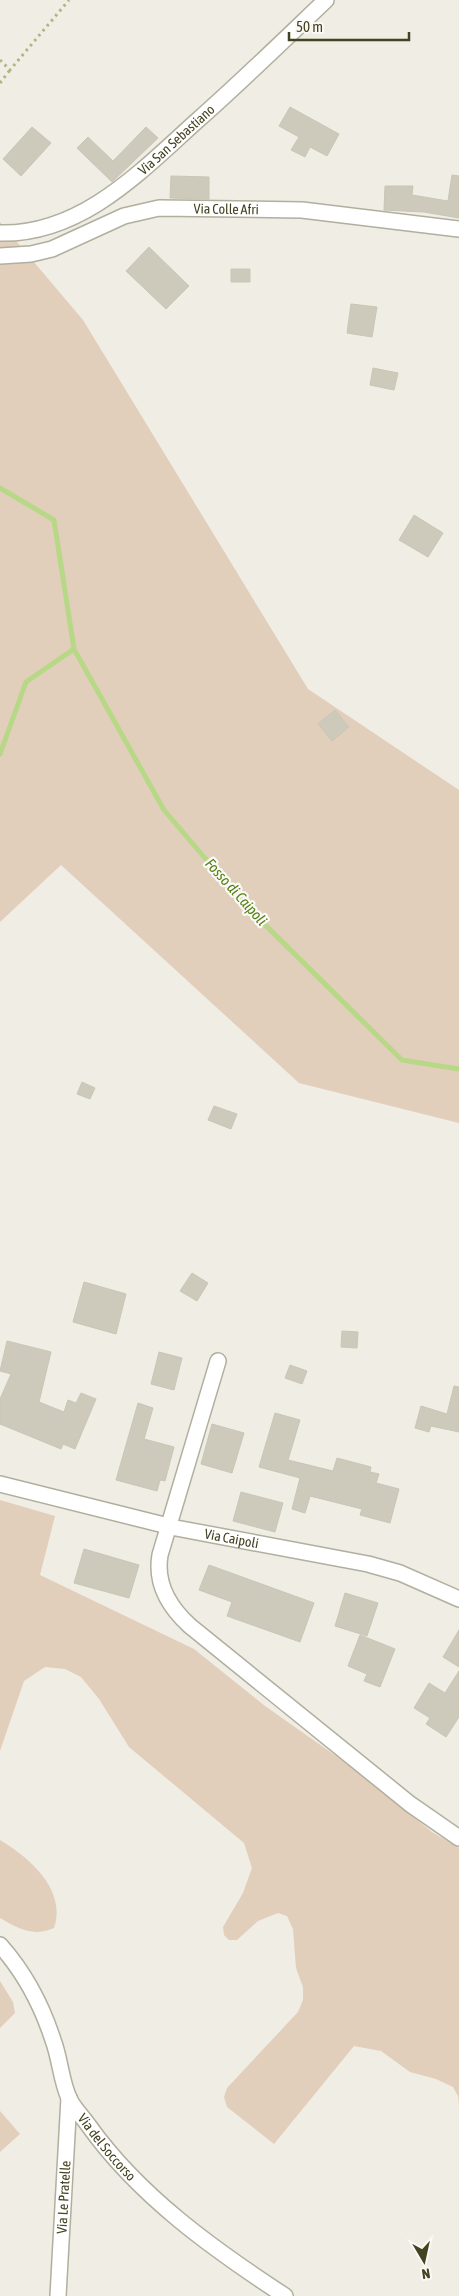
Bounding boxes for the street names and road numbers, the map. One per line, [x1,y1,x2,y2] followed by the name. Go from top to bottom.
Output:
[135,101,218,178] street label: Via San Sebastiano
[194,200,259,217] street label: Via Colle Afri
[203,1526,260,1551] street label: Via Caipoli
[75,2110,139,2184] street label: Via del Soccorso
[53,2160,74,2234] street label: Via Le Pratelle

